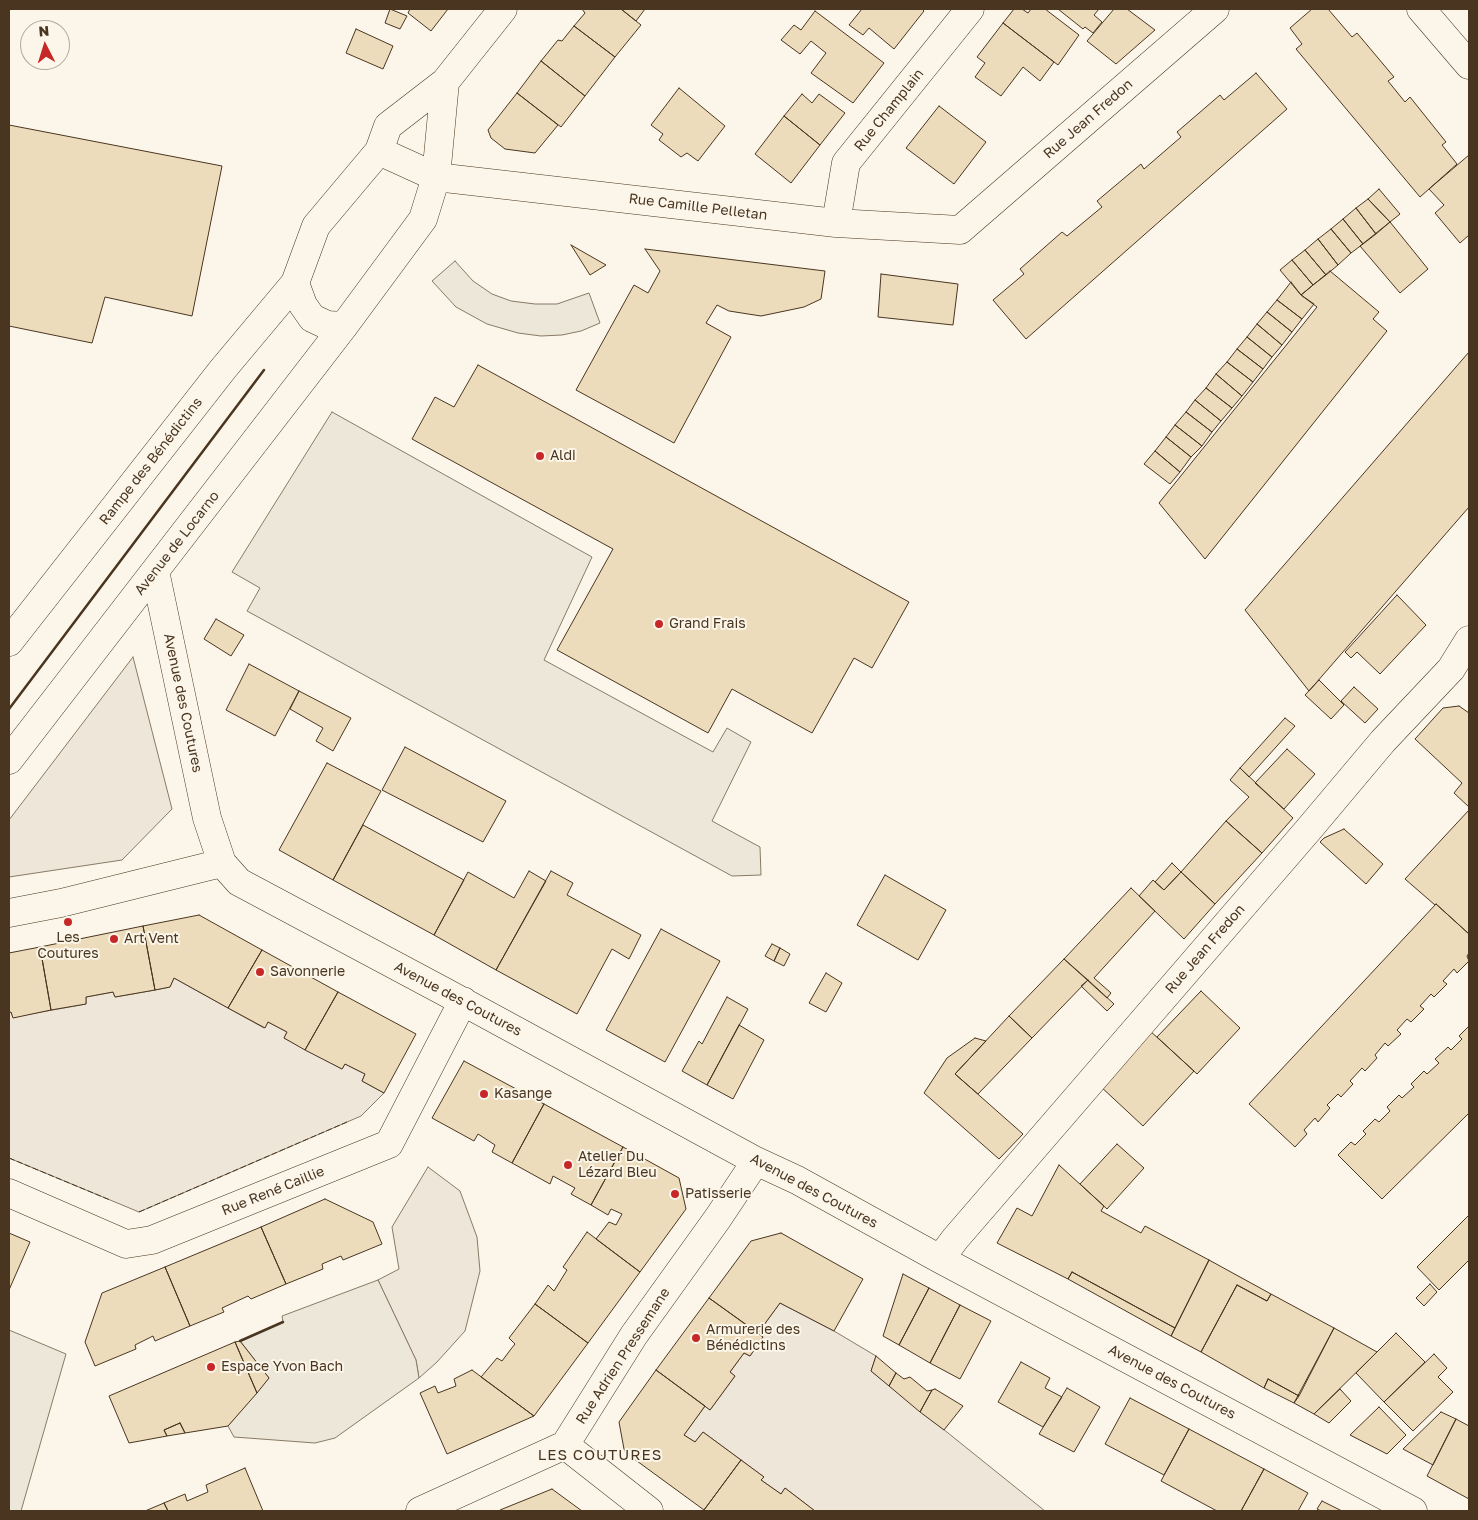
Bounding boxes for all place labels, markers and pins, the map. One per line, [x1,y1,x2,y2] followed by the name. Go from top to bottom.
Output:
[550,448,576,464] place label: Aldi
[534,450,546,462] marker: Aldi
[669,616,746,632] place label: Grand Frais
[653,618,665,630] marker: Grand Frais
[62,916,74,928] marker: Les Coutures
[37,930,99,962] place label: Les Coutures
[124,931,179,947] place label: Art Vent
[108,933,120,945] marker: Art Vent
[270,964,345,980] place label: Savonnerie
[254,966,266,978] marker: Savonnerie
[494,1086,552,1102] place label: Kasange
[478,1088,490,1100] marker: Kasange
[578,1149,657,1182] place label: Atelier Du Lézard Bleu
[562,1159,574,1171] marker: Atelier Du Lézard Bleu
[685,1186,751,1202] place label: Patisserie
[669,1188,681,1200] marker: Patisserie
[706,1322,800,1354] place label: Armurerie des Bénédictins
[690,1332,702,1344] marker: Armurerie des Bénédictins
[221,1359,343,1375] place label: Espace Yvon Bach
[205,1361,217,1373] marker: Espace Yvon Bach

